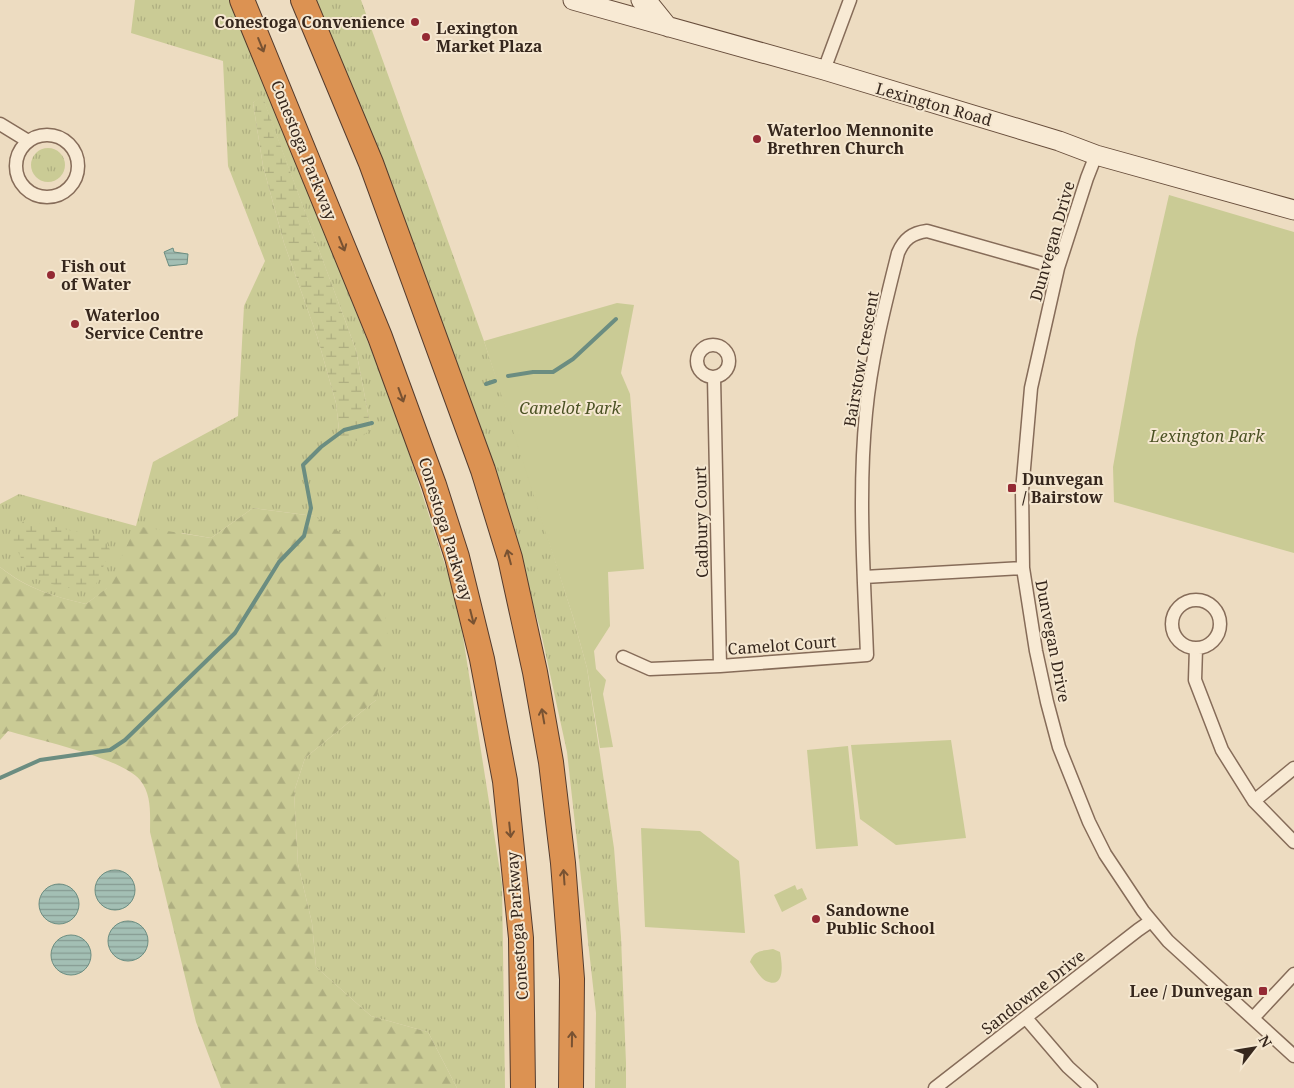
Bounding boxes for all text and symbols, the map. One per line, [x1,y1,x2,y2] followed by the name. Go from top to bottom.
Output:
[214,11,405,33] place label: Conestoga Convenience
[409,16,421,28] marker: Conestoga Convenience
[436,17,543,57] place label: Lexington Market Plaza
[420,31,432,43] marker: Lexington Market Plaza
[256,37,266,52] one-way arrow
[266,77,342,224] street label: Conestoga Parkway
[873,77,995,131] street label: Lexington Road
[767,119,934,159] place label: Waterloo Mennonite Brethren Church
[751,133,763,145] marker: Waterloo Mennonite Brethren Church
[1024,178,1080,304] street label: Dunvegan Drive
[338,236,347,251] one-way arrow
[61,255,132,295] place label: Fish out of Water
[45,269,57,281] marker: Fish out of Water
[838,289,884,429] street label: Bairstow Crescent
[85,304,203,344] place label: Waterloo Service Centre
[69,318,81,330] marker: Waterloo Service Centre
[397,387,406,403] one-way arrow
[519,397,622,419] park label: Camelot Park
[1149,425,1265,447] park label: Lexington Park
[414,455,479,604] street label: Conestoga Parkway
[689,466,713,578] street label: Cadbury Court
[1022,468,1104,508] place label: Dunvegan / Bairstow
[1006,482,1018,494] marker: Dunvegan / Bairstow
[504,550,514,566] one-way arrow
[1030,578,1076,704] street label: Dunvegan Drive
[468,608,477,624] one-way arrow
[727,630,837,660] street label: Camelot Court
[537,708,547,724] one-way arrow
[505,822,515,838] one-way arrow
[501,850,533,1001] street label: Conestoga Parkway
[560,869,569,885] one-way arrow
[826,899,935,939] place label: Sandowne Public School
[810,913,822,925] marker: Sandowne Public School
[977,945,1089,1039] street label: Sandowne Drive
[1130,980,1253,1002] place label: Lee / Dunvegan
[1257,985,1269,997] marker: Lee / Dunvegan
[1229,1023,1279,1073] north arrow
[1255,1031,1277,1051] text: N
[567,1032,576,1048] one-way arrow

